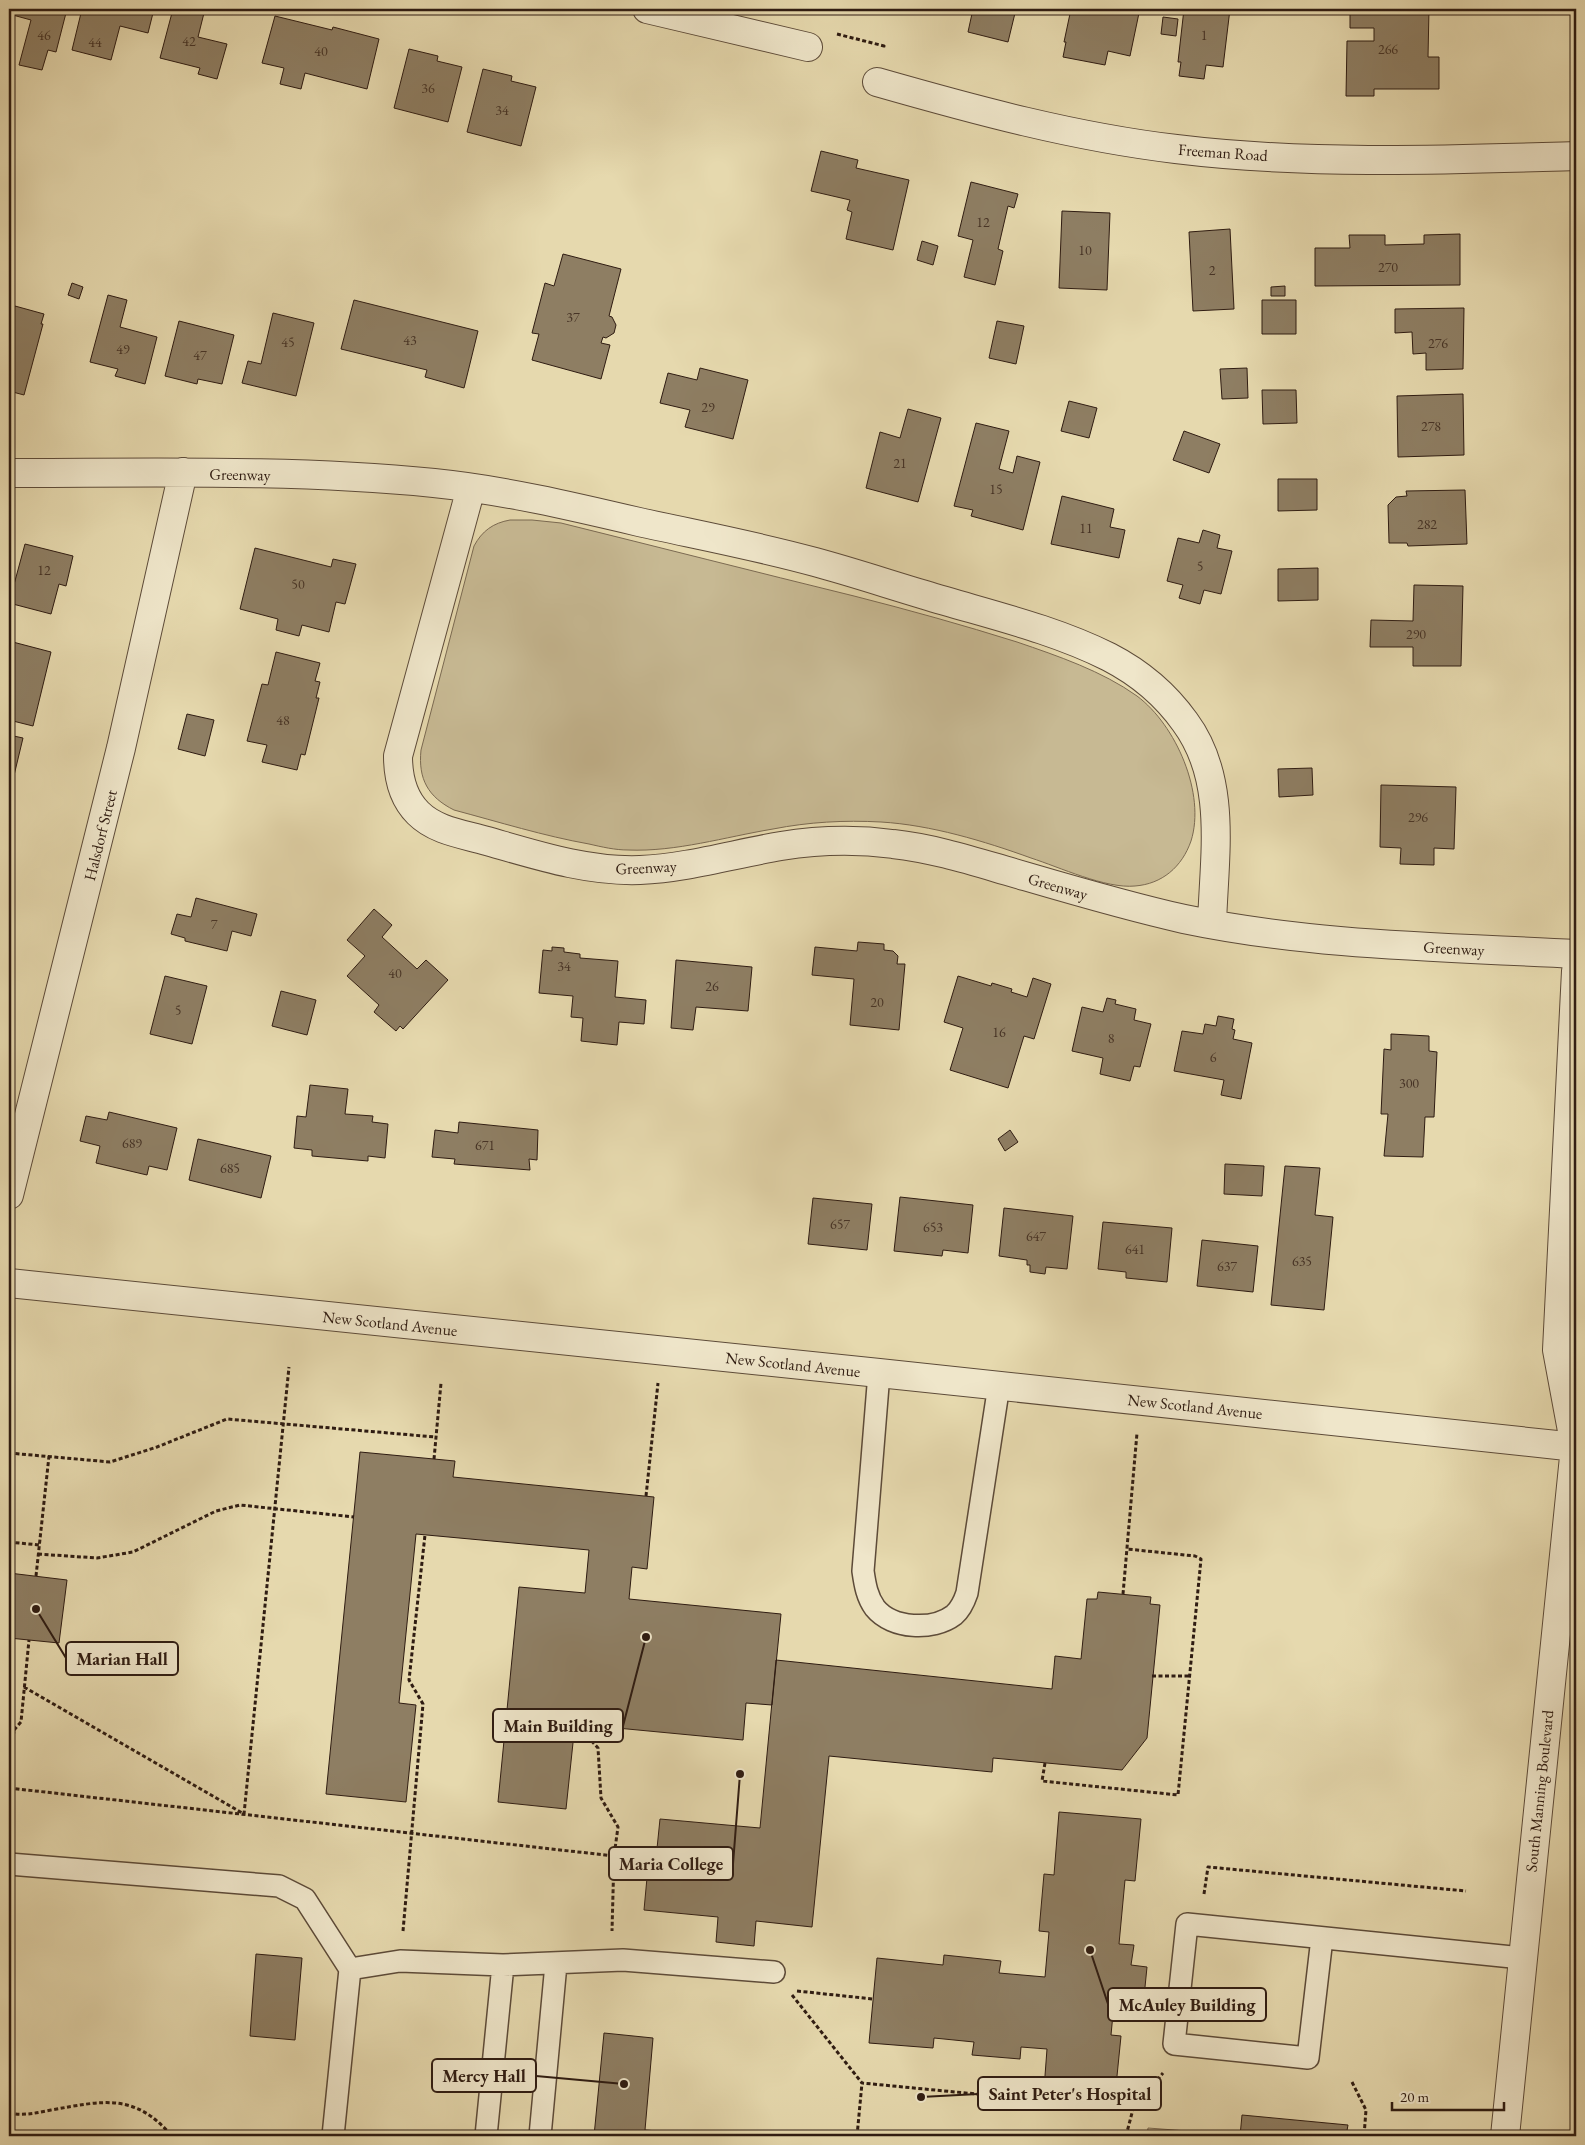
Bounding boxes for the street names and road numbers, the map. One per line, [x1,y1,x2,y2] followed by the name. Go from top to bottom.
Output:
[1177,139,1269,166] street label: Freeman Road
[209,463,272,486] street label: Greenway
[79,787,122,883] street label: Halsdorf Street
[615,855,678,880] street label: Greenway
[1025,868,1091,905] street label: Greenway
[1423,936,1486,961] street label: Greenway
[321,1306,458,1341] street label: New Scotland Avenue
[724,1347,861,1382] street label: New Scotland Avenue
[1126,1389,1263,1424] street label: New Scotland Avenue
[1521,1708,1559,1873] street label: South Manning Boulevard

